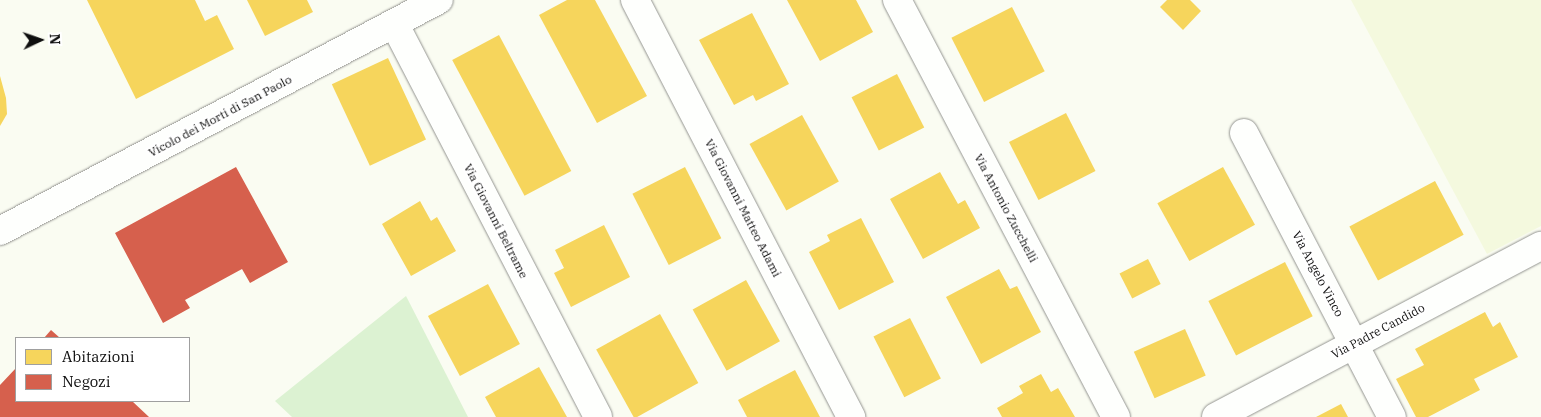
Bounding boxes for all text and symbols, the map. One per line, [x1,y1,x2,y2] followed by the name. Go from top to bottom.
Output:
[15,15,65,65] north arrow
[46,33,64,45] text: N
[146,72,294,160] street label: Vicolo dei Morti di San Paolo
[702,137,784,279] street label: Via Giovanni Matteo Adami
[971,151,1041,265] street label: Via Antonio Zucchelli
[461,161,531,281] street label: Via Giovanni Beltrame
[1289,229,1347,319] street label: Via Angelo Vinco
[1329,300,1427,362] street label: Via Padre Candido
[15,337,190,402] legend
[62,347,135,366] text: Abitazioni
[62,372,110,391] text: Negozi

